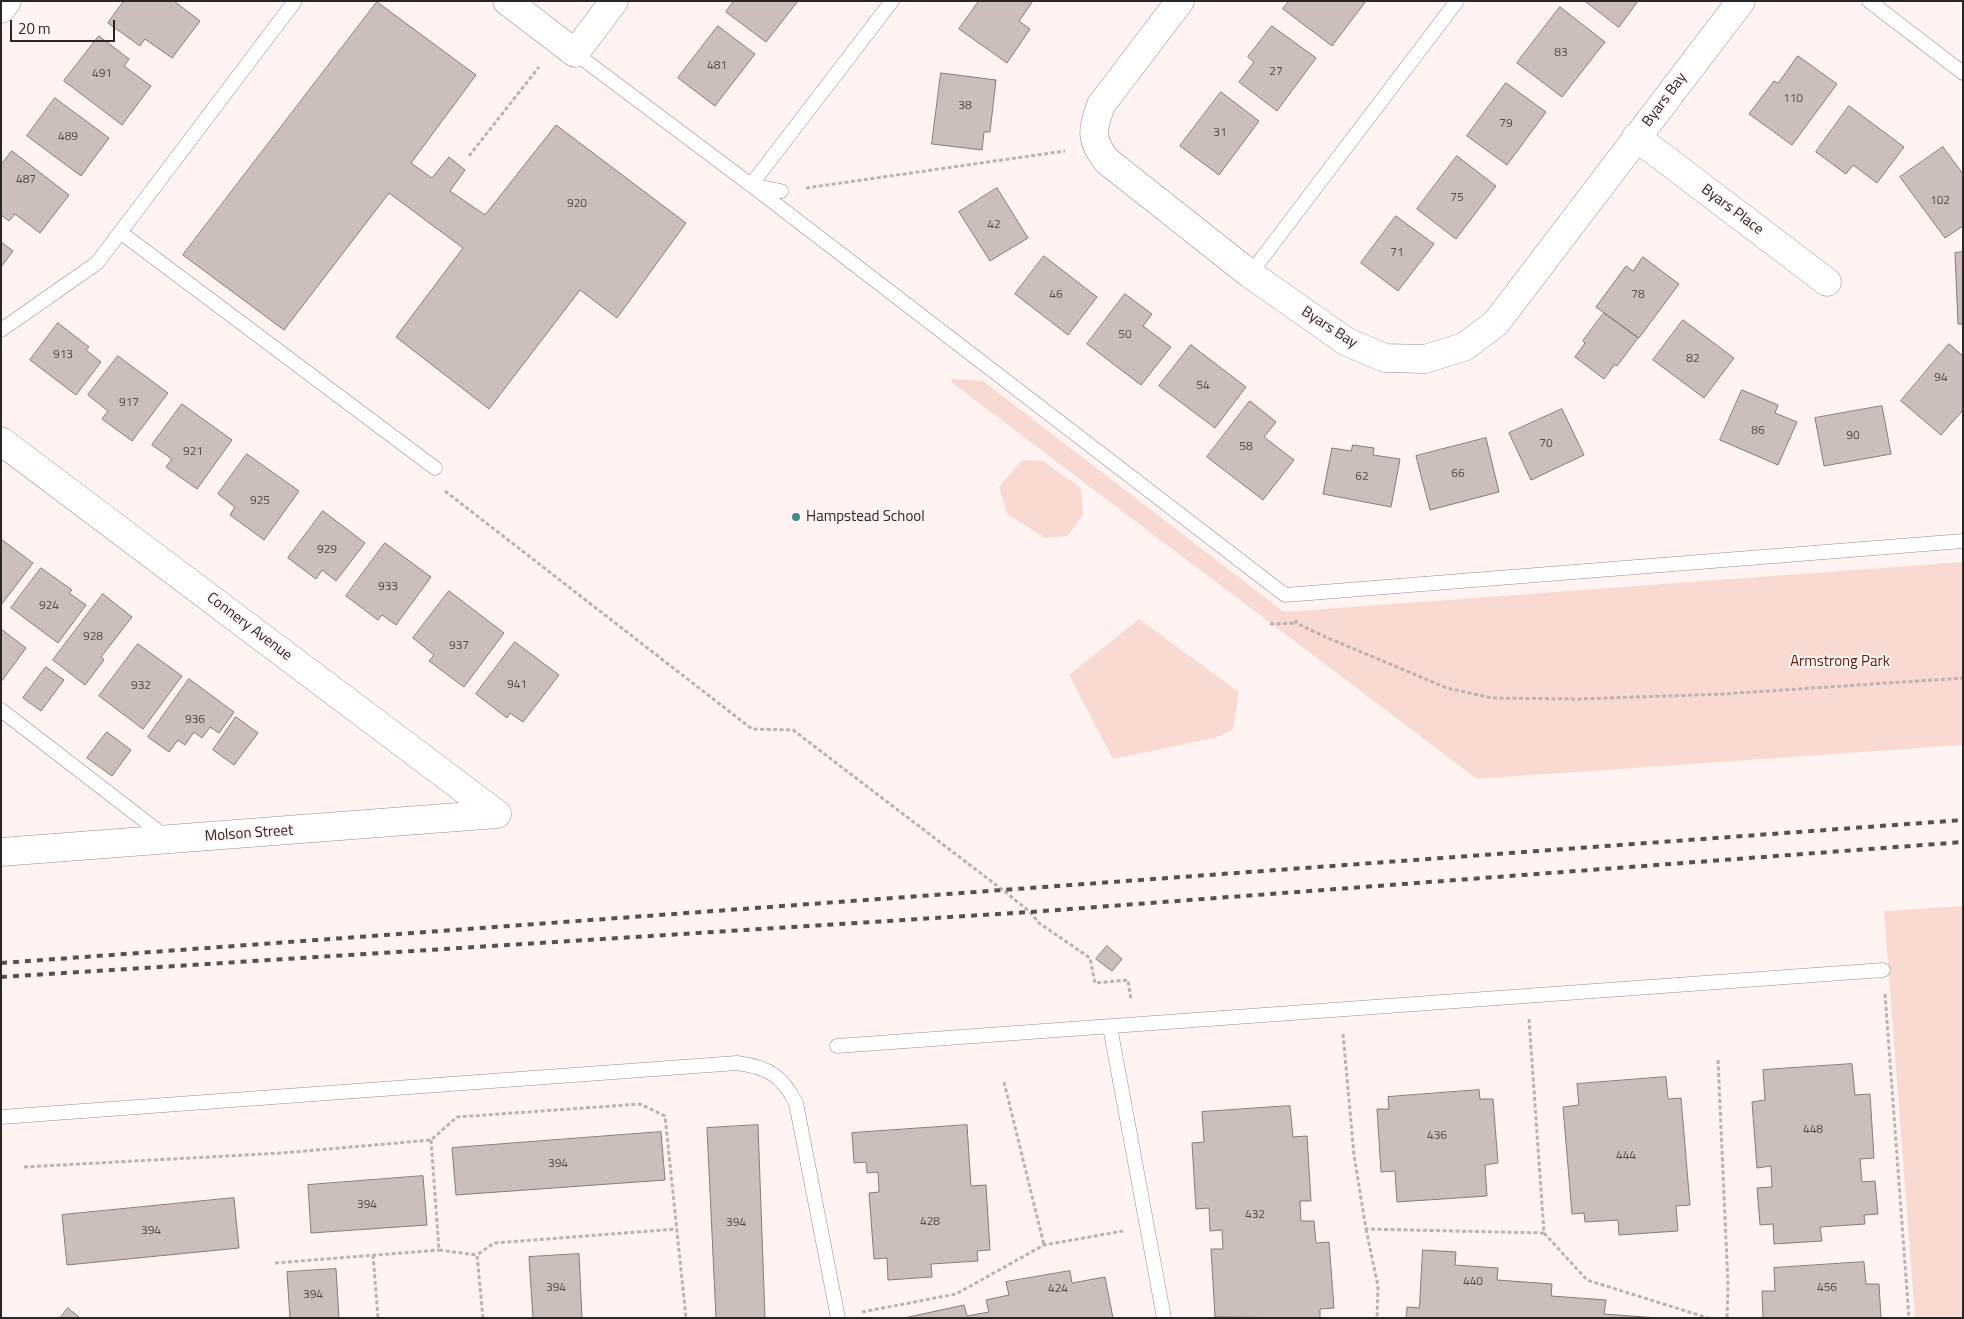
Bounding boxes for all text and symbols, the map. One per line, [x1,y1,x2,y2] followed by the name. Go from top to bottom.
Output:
[12,10,118,42] scale bar
[18,17,51,40] text: 20 m
[1554,46,1568,60] house number: 83
[707,59,727,73] house number: 481
[1269,65,1283,79] house number: 27
[92,67,112,81] house number: 491
[1639,69,1691,131] street label: Byars Bay
[1783,92,1803,106] house number: 110
[958,99,972,113] house number: 38
[1499,117,1513,131] house number: 79
[1213,126,1227,140] house number: 31
[58,130,78,144] house number: 489
[16,173,36,187] house number: 487
[1697,181,1767,239] street label: Byars Place
[1450,191,1464,205] house number: 75
[1930,194,1950,208] house number: 102
[567,197,587,211] house number: 920
[987,218,1001,232] house number: 42
[1390,246,1404,260] house number: 71
[1049,288,1063,302] house number: 46
[1631,288,1645,302] house number: 78
[1298,303,1360,353] street label: Byars Bay
[1118,328,1132,342] house number: 50
[53,348,73,362] house number: 913
[1686,352,1700,366] house number: 82
[1934,371,1948,385] house number: 94
[1196,379,1210,393] house number: 54
[119,396,139,410] house number: 917
[1751,424,1765,438] house number: 86
[1846,429,1860,443] house number: 90
[1539,437,1553,451] house number: 70
[1239,440,1253,454] house number: 58
[183,445,203,459] house number: 921
[1451,467,1465,481] house number: 66
[1355,470,1369,484] house number: 62
[250,494,270,508] house number: 925
[806,508,925,526] place label: Hampstead School
[790,511,802,523] marker: Hampstead School
[317,543,337,557] house number: 929
[378,580,398,594] house number: 933
[203,589,295,665] street label: Connery Avenue
[39,599,59,613] house number: 924
[83,630,103,644] house number: 928
[449,639,469,653] house number: 937
[1790,653,1890,671] park label: Armstrong Park
[507,678,527,692] house number: 941
[131,679,151,693] house number: 932
[185,713,205,727] house number: 936
[204,822,294,846] street label: Molson Street
[1803,1123,1823,1137] house number: 448
[1427,1129,1447,1143] house number: 436
[1616,1149,1636,1163] house number: 444
[548,1157,568,1171] house number: 394
[357,1198,377,1212] house number: 394
[1245,1208,1265,1222] house number: 432
[920,1215,940,1229] house number: 428
[726,1216,746,1230] house number: 394
[141,1224,161,1238] house number: 394
[1463,1275,1483,1289] house number: 440
[546,1281,566,1295] house number: 394
[1817,1281,1837,1295] house number: 456
[1048,1282,1068,1296] house number: 424
[303,1288,323,1302] house number: 394

